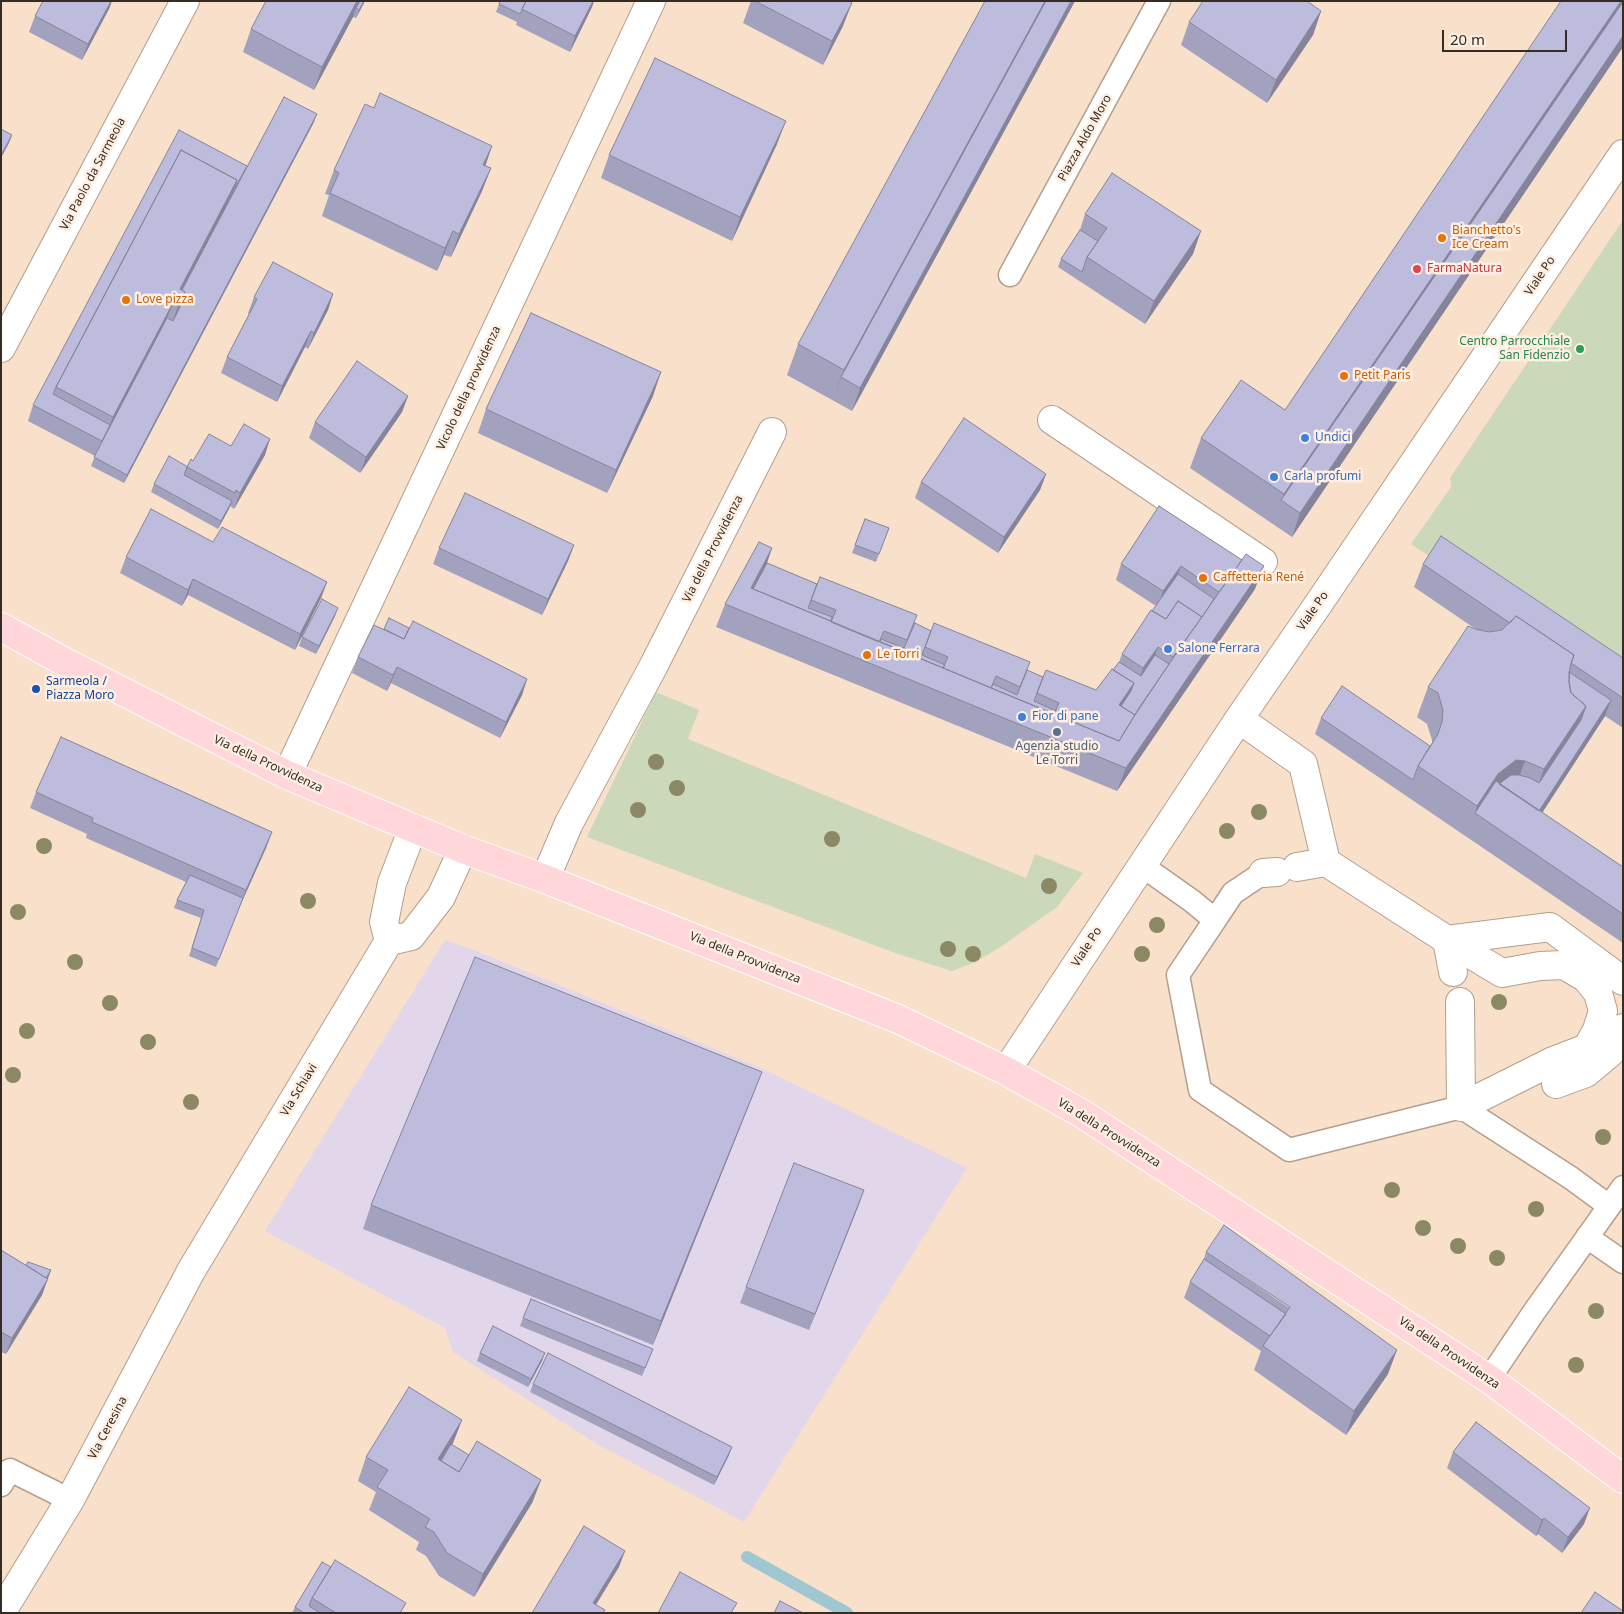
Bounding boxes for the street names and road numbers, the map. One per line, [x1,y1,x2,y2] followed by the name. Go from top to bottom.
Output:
[1055,92,1115,184] street label: Piazza Aldo Moro
[57,115,129,233] street label: Via Paolo da Sarmeola
[1522,254,1558,298] street label: Viale Po
[434,324,504,452] street label: Vicolo della provvidenza
[680,493,746,605] street label: Via della Provvidenza
[1294,589,1332,633] street label: Viale Po
[211,732,325,796] street label: Via della Provvidenza
[1069,924,1105,970] street label: Viale Po
[687,929,803,987] street label: Via della Provvidenza
[278,1061,320,1119] street label: Via Schiavi
[1055,1095,1163,1171] street label: Via della Provvidenza
[1396,1314,1502,1392] street label: Via della Provvidenza
[85,1394,131,1462] street label: Via Ceresina

